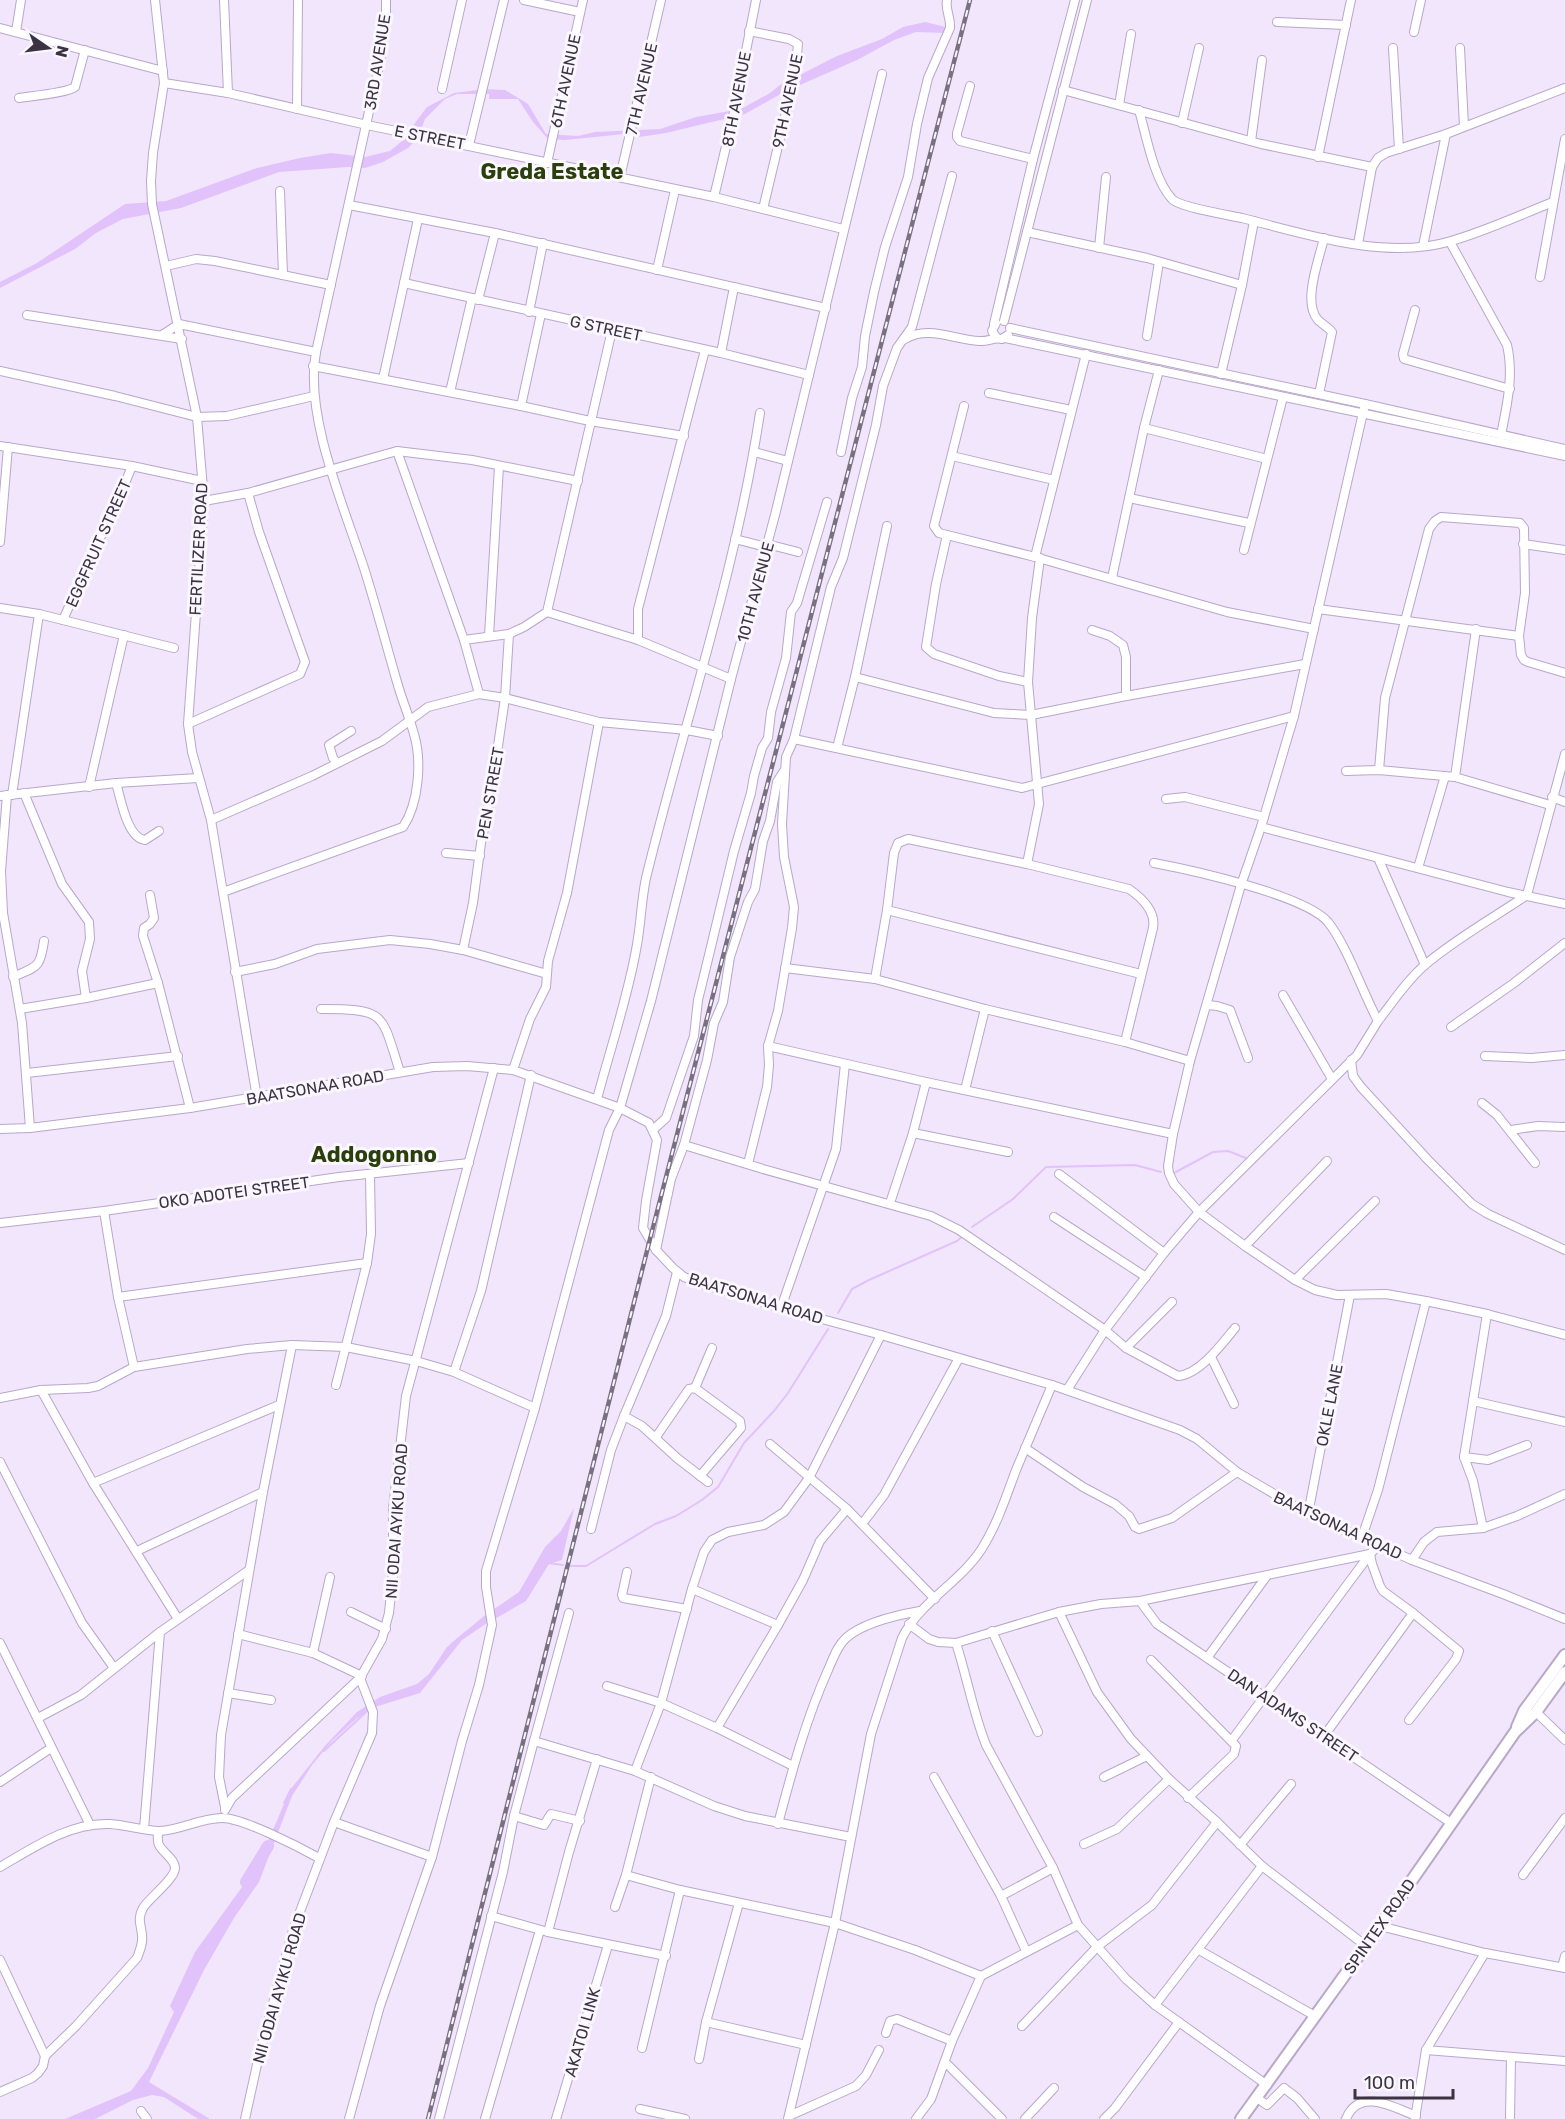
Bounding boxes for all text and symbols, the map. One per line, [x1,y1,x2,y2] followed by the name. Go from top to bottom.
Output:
[361,13,394,111] street label: 3RD AVENUE
[18,18,78,78] north arrow
[546,33,585,130] street label: 6TH AVENUE
[622,41,661,137] street label: 7TH AVENUE
[51,44,73,59] text: N
[718,50,755,148] street label: 8TH AVENUE
[768,52,807,150] street label: 9TH AVENUE
[393,121,467,154] street label: E STREET
[480,158,624,185] district label: Greda Estate
[568,312,644,345] street label: G STREET
[62,476,135,610] street label: EGGFRUIT STREET
[186,482,211,616] street label: FERTILIZER ROAD
[733,540,778,644] street label: 10TH AVENUE
[473,746,508,841] street label: PEN STREET
[245,1066,386,1109] street label: BAATSONAA ROAD
[311,1141,437,1168] district label: Addogonno
[157,1173,311,1212] street label: OKO ADOTEI STREET
[686,1269,825,1328] street label: BAATSONAA ROAD
[1312,1362,1347,1448] street label: OKLE LANE
[382,1443,411,1599] street label: NII ODAI AYIKU ROAD
[1270,1487,1405,1564] street label: BAATSONAA ROAD
[1224,1665,1362,1766] street label: DAN ADAMS STREET
[1340,1875,1419,1977] street label: SPINTEX ROAD
[249,1911,310,2066] street label: NII ODAI AYIKU ROAD
[561,1985,604,2079] street label: AKATOI LINK
[1355,2062,1452,2100] scale bar
[1364,2072,1415,2094] text: 100 m

